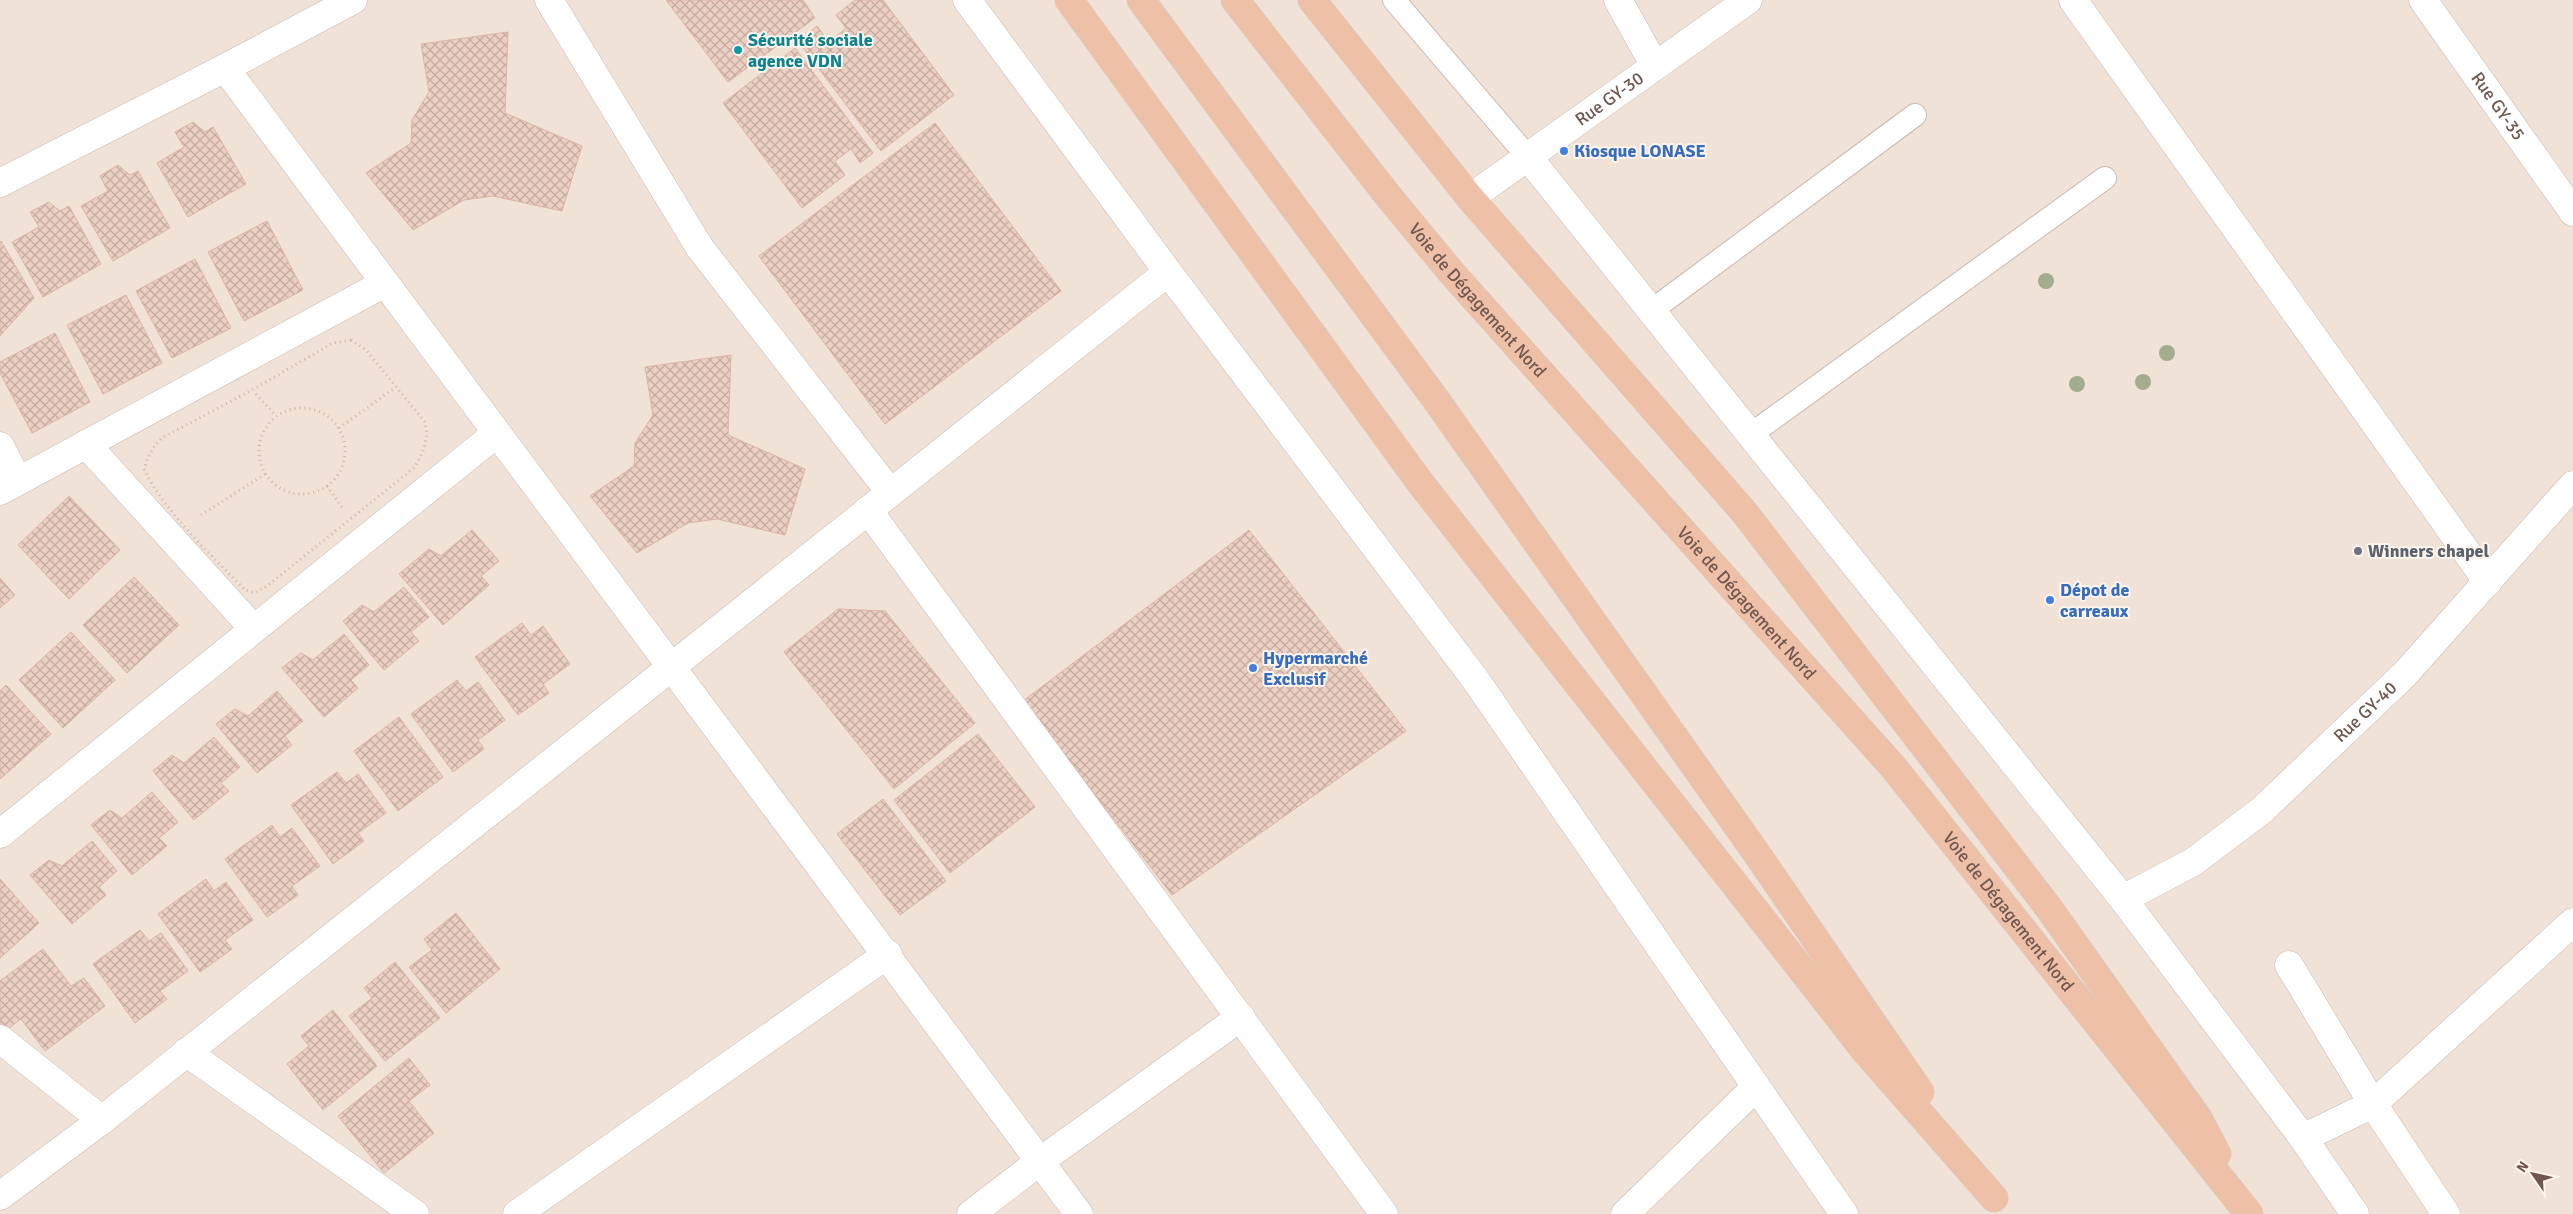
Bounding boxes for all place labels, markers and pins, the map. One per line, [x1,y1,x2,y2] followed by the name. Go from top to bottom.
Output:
[748,29,873,72] place label: Sécurité sociale agence VDN
[732,44,744,56] marker: Sécurité sociale agence VDN
[1574,140,1706,162] place label: Kiosque LONASE
[1558,145,1570,157] marker: Kiosque LONASE
[2368,540,2490,562] place label: Winners chapel
[2352,545,2364,557] marker: Winners chapel
[2060,579,2129,622] place label: Dépot de carreaux
[2044,594,2056,606] marker: Dépot de carreaux
[1263,647,1368,690] place label: Hypermarché Exclusif
[1247,662,1259,674] marker: Hypermarché Exclusif

